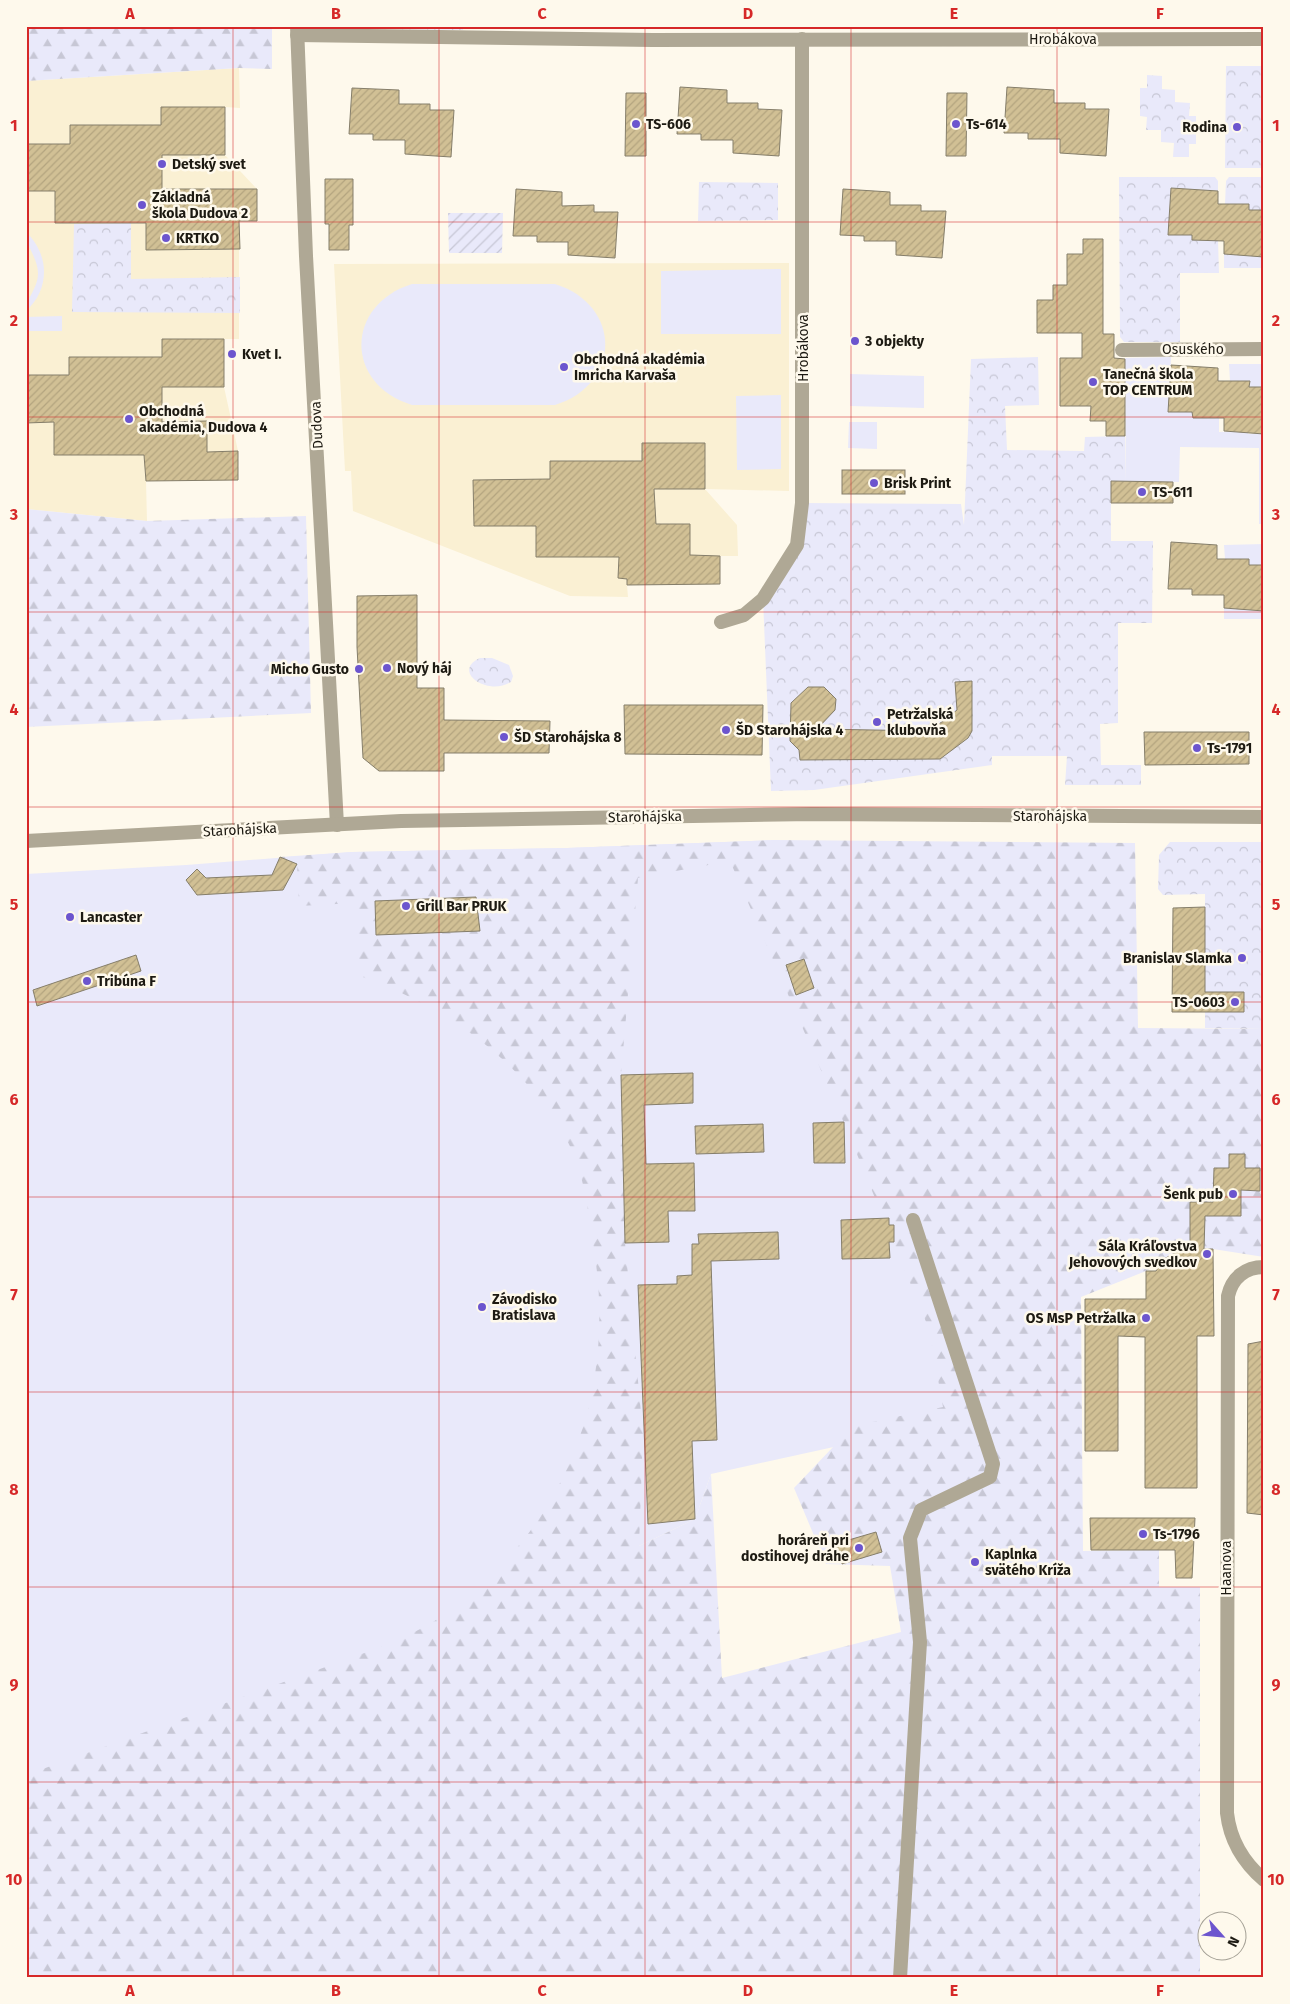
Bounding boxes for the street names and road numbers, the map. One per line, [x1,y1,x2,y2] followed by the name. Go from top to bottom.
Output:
[1029,31,1097,48] street label: Hrobákova
[795,314,812,382] street label: Hrobákova
[1162,341,1224,358] street label: Osuského
[307,401,327,449] street label: Dudova
[608,808,682,826] street label: Starohájska
[1013,808,1087,825] street label: Starohájska
[203,820,277,840] street label: Starohájska
[1218,1540,1235,1596] street label: Haanova

